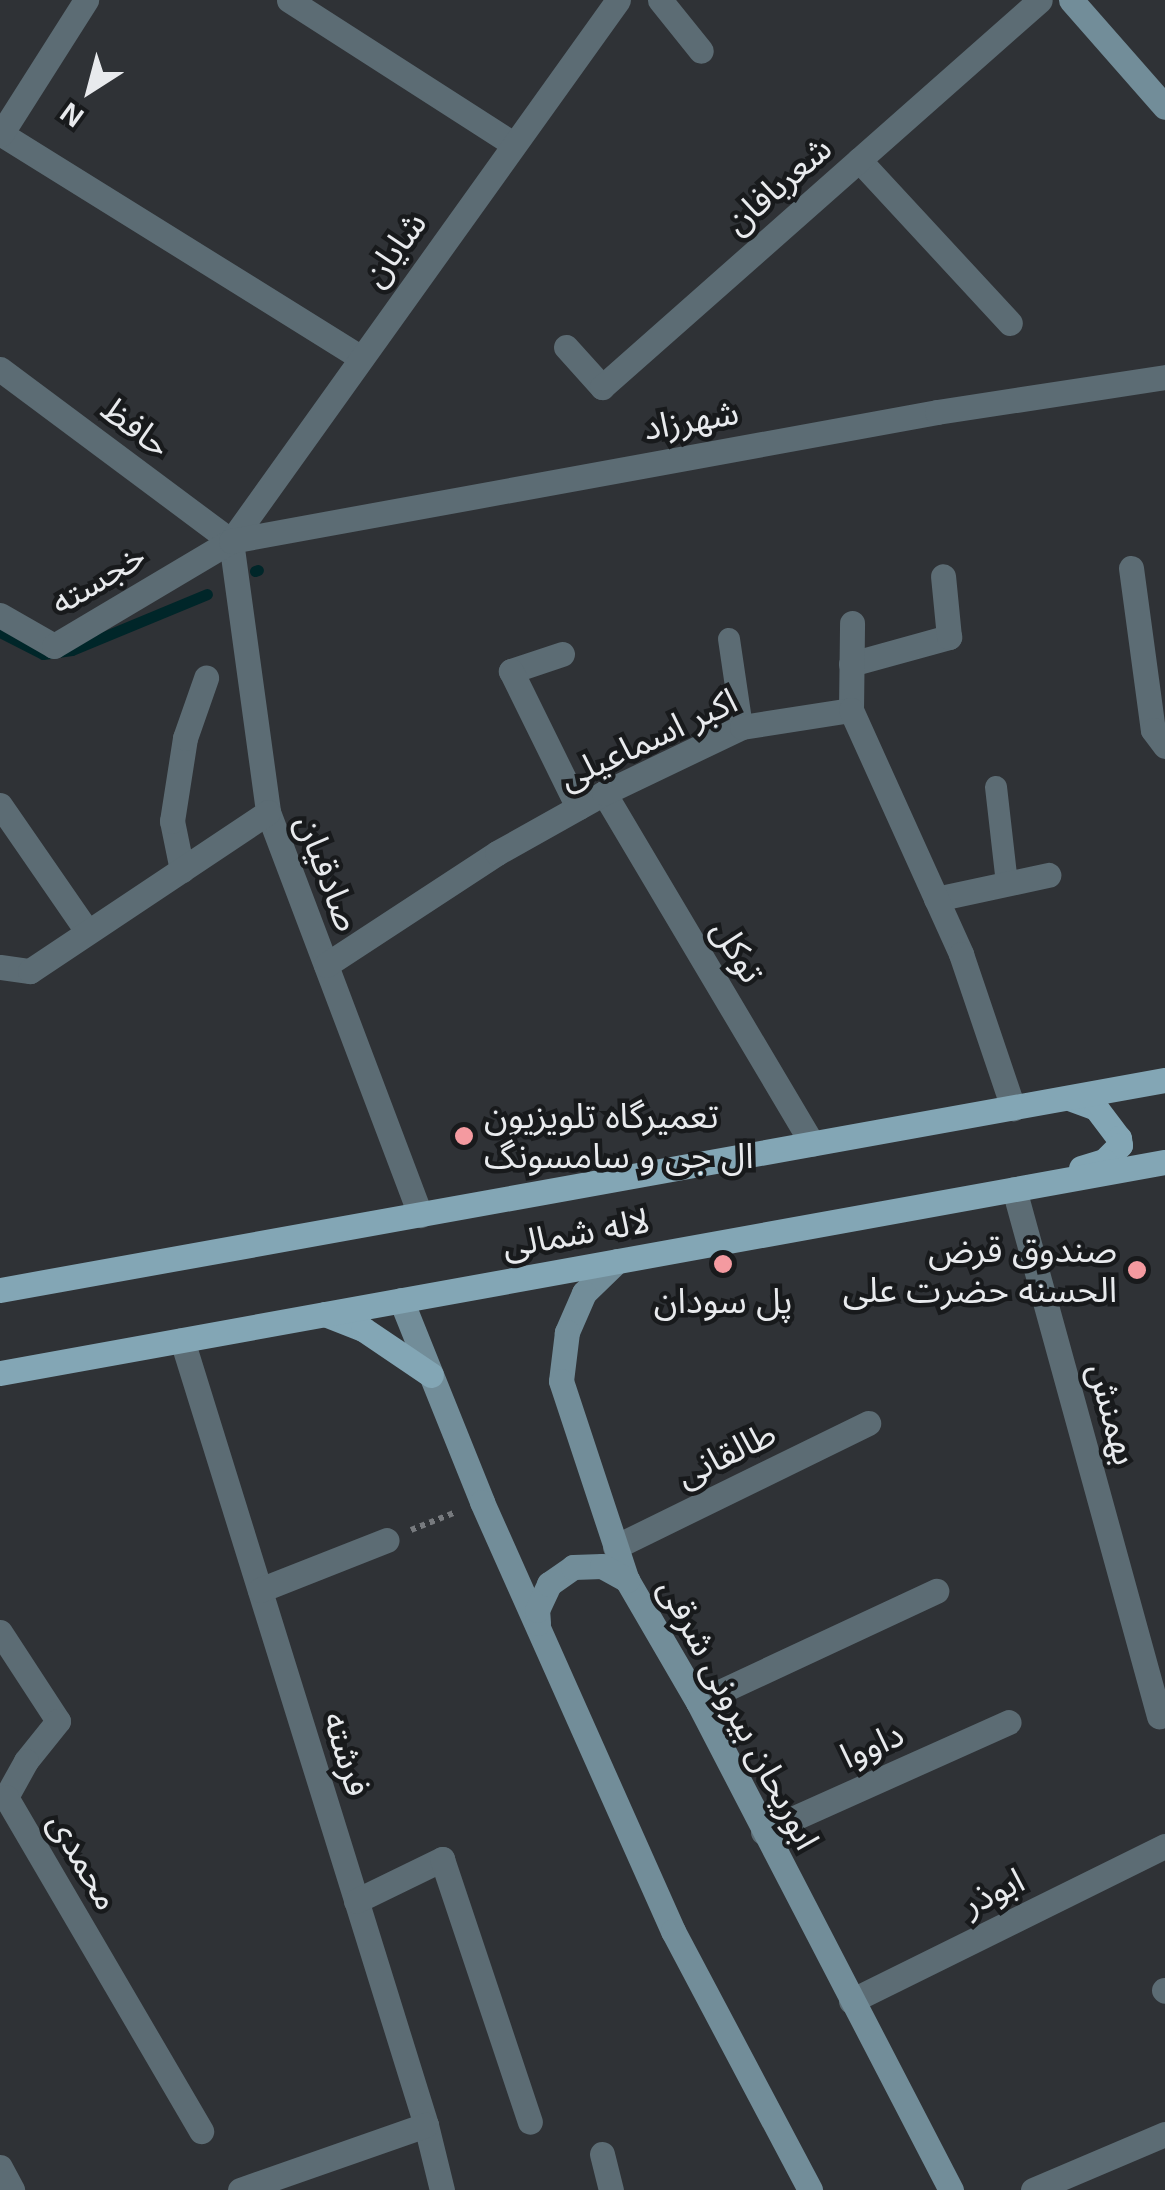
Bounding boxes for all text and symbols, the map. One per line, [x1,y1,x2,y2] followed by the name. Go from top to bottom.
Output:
[40,40,140,140] north arrow
[55,96,89,133] text: N
[716,127,840,243] street label: شعربافان
[353,203,435,295] street label: شایان
[93,388,179,466] street label: حافظ
[640,391,742,449] street label: شهرزاد
[43,535,153,623] street label: خجسته
[552,680,744,798] street label: اکبر اسماعیلی
[287,809,369,937] street label: صادقیان
[703,911,773,991] street label: توکل
[484,1095,754,1177] place label: تعمیرگاه تلویزیون ال جی و سامسونگ
[453,1125,475,1147] marker: تعمیرگاه تلویزیون ال جی و سامسونگ
[499,1199,653,1267] street label: لاله شمالی
[843,1229,1117,1311] place label: صندوق قرض الحسنه حضرت علی
[712,1253,734,1275] marker: پل سودان
[1126,1259,1148,1281] marker: صندوق قرض الحسنه حضرت علی
[654,1280,792,1322] place label: پل سودان
[1079,1358,1147,1470] street label: بهمنش
[669,1412,783,1496] street label: طالقانی
[650,1571,828,1857] street label: ابوریحان بیرونی شرقی
[314,1707,380,1801] street label: فرشته
[834,1713,910,1777] street label: داووا
[39,1805,129,1917] street label: محمدی
[955,1859,1031,1925] street label: ابوذر

